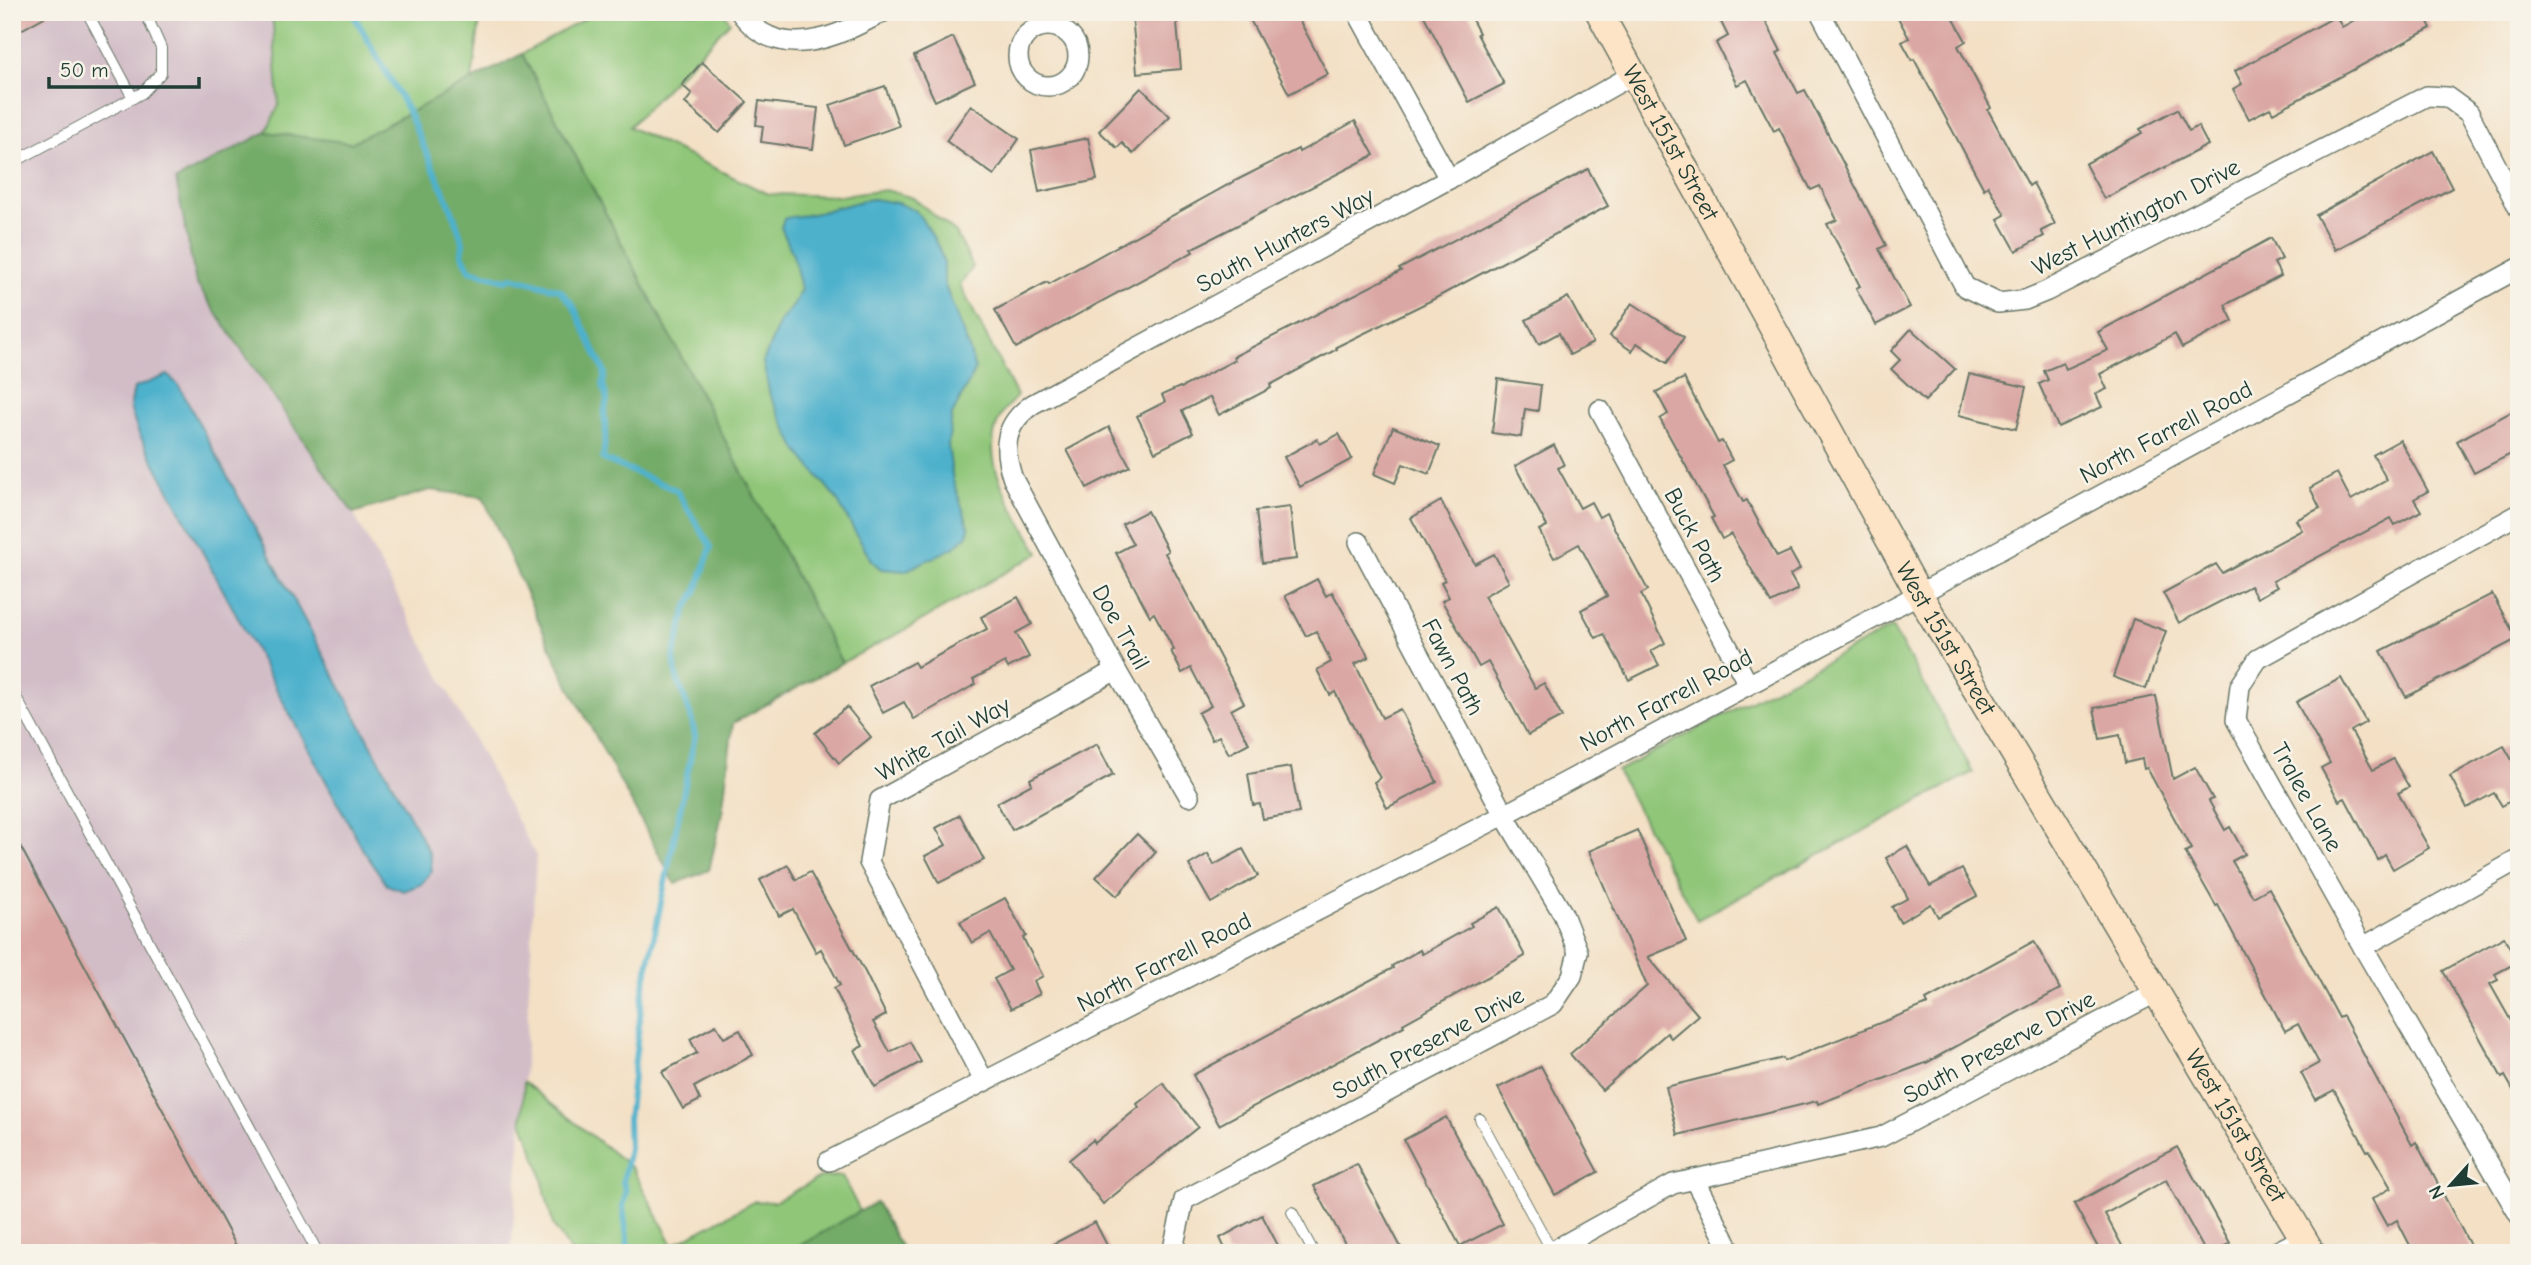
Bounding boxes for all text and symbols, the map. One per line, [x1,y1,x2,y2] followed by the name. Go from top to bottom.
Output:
[49,46,200,90] scale bar
[60,58,109,82] text: 50 m
[1617,60,1725,226] street label: West 151st Street
[2028,153,2244,281] street label: West Huntington Drive
[1192,181,1379,299] street label: South Hunters Way
[2075,375,2257,489] street label: North Farrell Road
[1658,483,1732,587] street label: Buck Path
[1890,557,2002,721] street label: West 151st Street
[1086,580,1156,674] street label: Doe Trail
[1416,614,1490,720] street label: Fawn Path
[1575,643,1757,757] street label: North Farrell Road
[871,691,1015,787] street label: White Tail Way
[2266,737,2348,857] street label: Tralee Lane
[1072,906,1256,1018] street label: North Farrell Road
[1327,981,1529,1105] street label: South Preserve Drive
[1898,985,2100,1109] street label: South Preserve Drive
[2180,1044,2293,1208] street label: West 151st Street
[2416,1150,2486,1220] north arrow
[2424,1182,2449,1203] text: N

